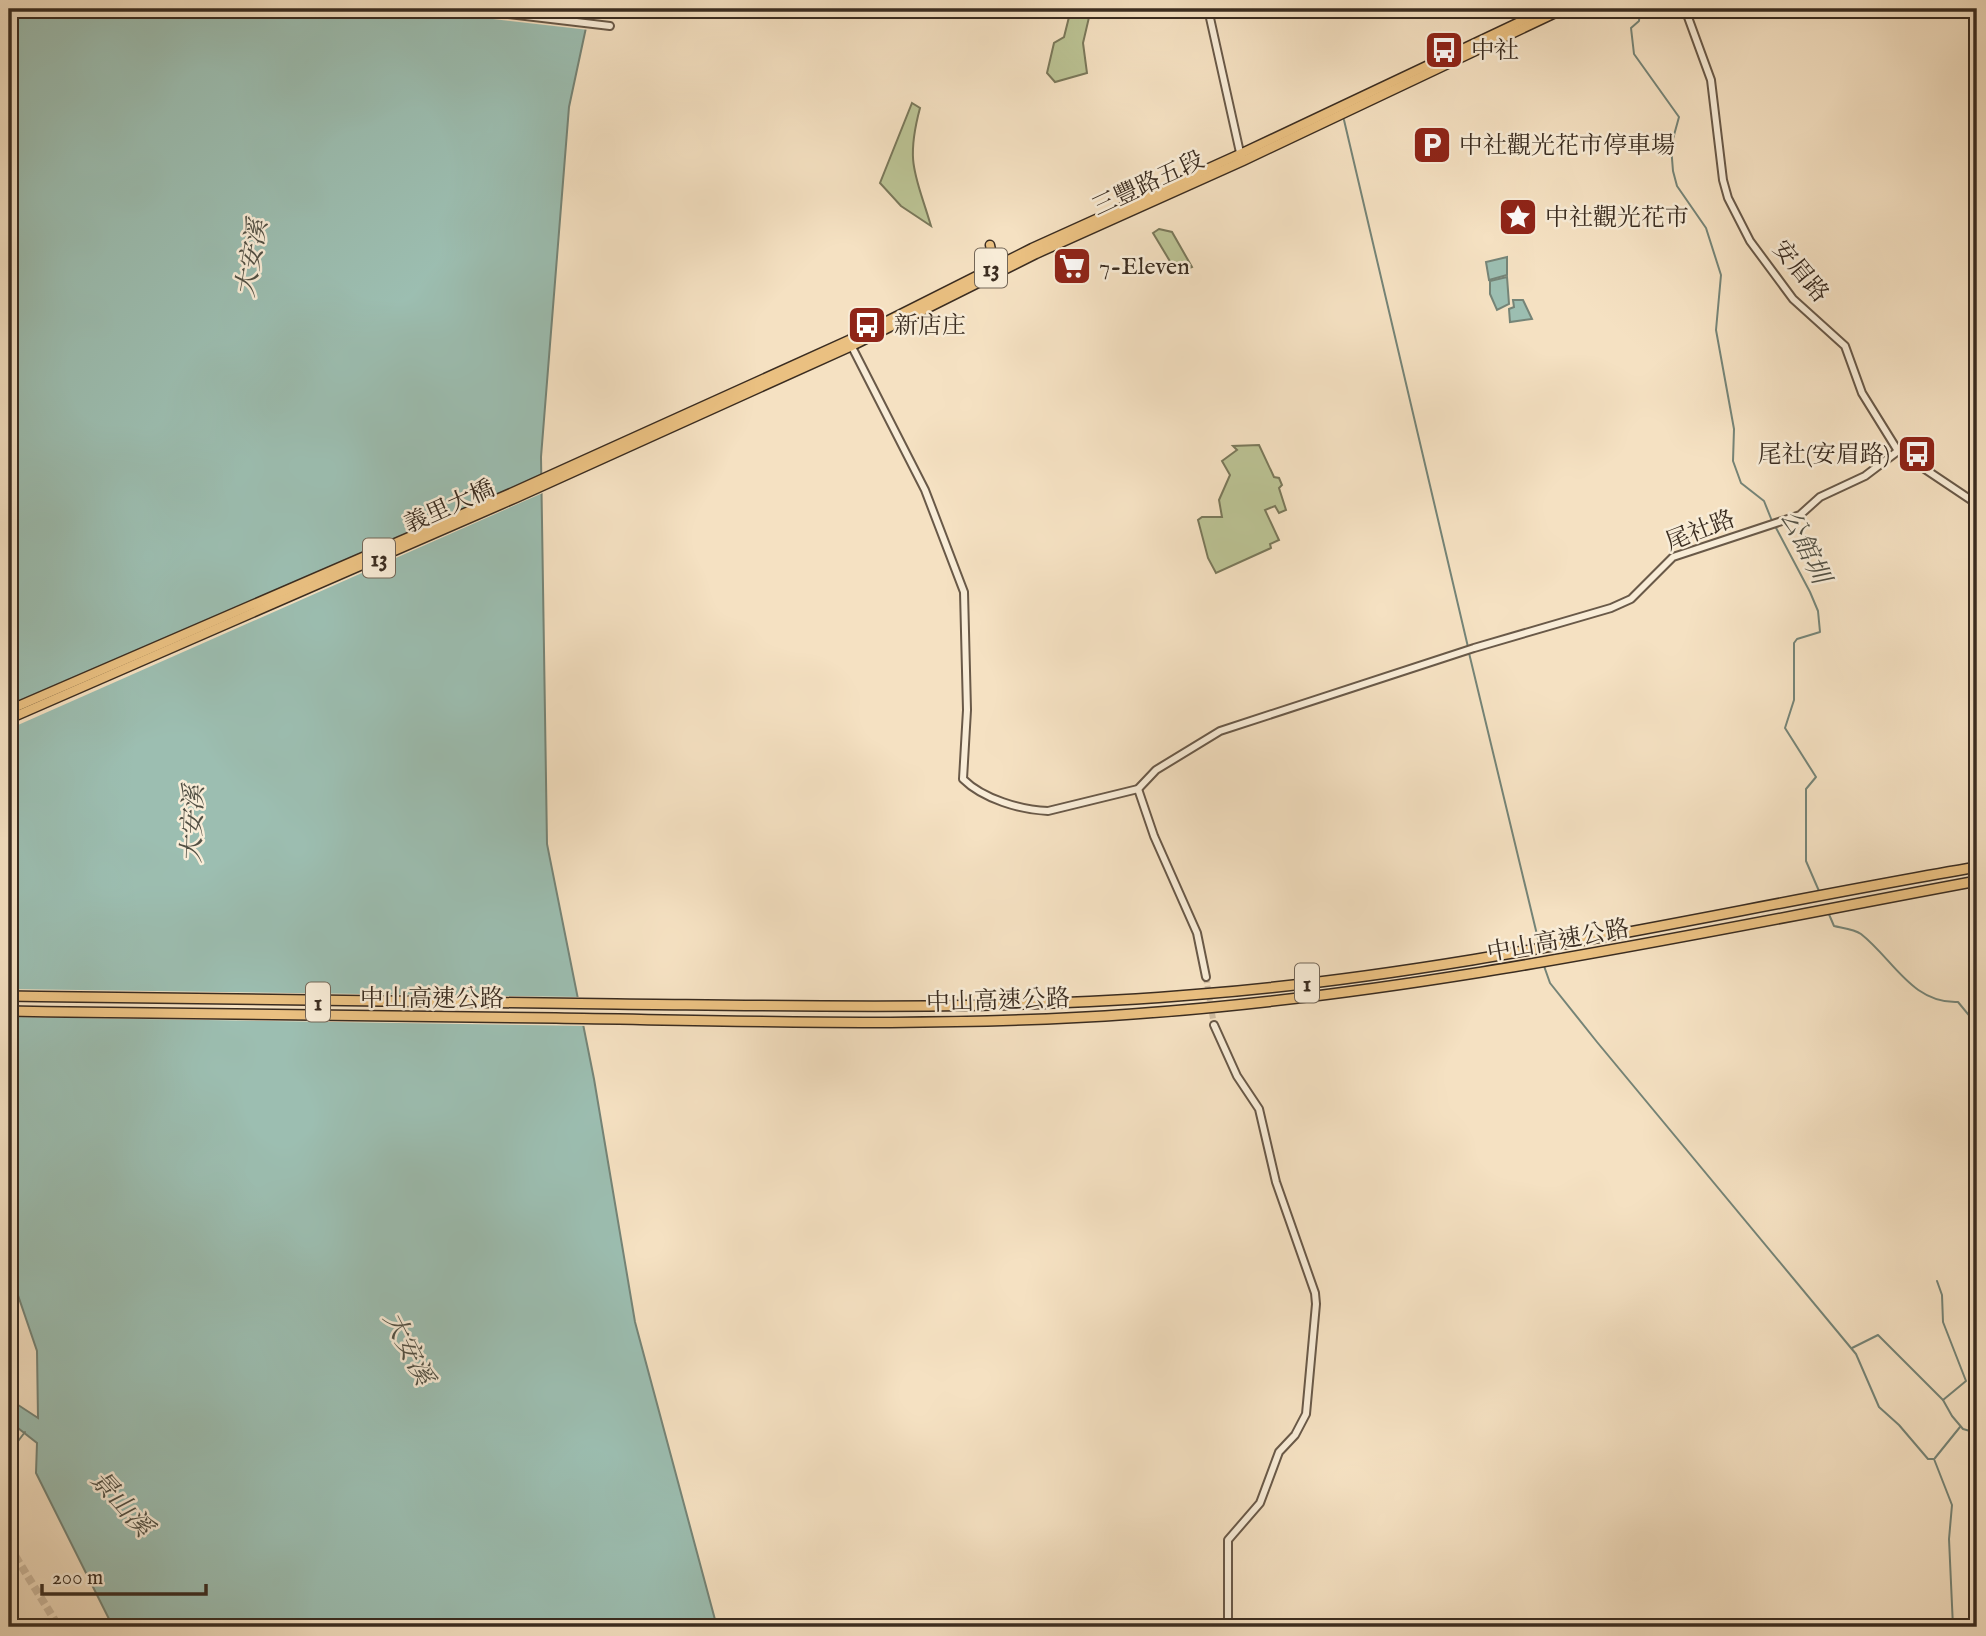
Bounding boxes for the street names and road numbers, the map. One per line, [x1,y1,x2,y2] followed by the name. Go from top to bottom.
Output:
[1088,145,1210,224] street label: 三豐路五段
[1765,234,1835,310] street label: 安眉路
[975,248,1007,288] road number: 13
[399,474,500,541] street label: 義里大橋
[1661,504,1740,559] street label: 尾社路
[363,538,395,578] road number: 13
[1485,914,1632,969] street label: 中山高速公路
[1295,964,1319,1002] road number: 1
[306,982,330,1021] road number: 1
[926,983,1071,1020] street label: 中山高速公路
[360,984,504,1015] street label: 中山高速公路

